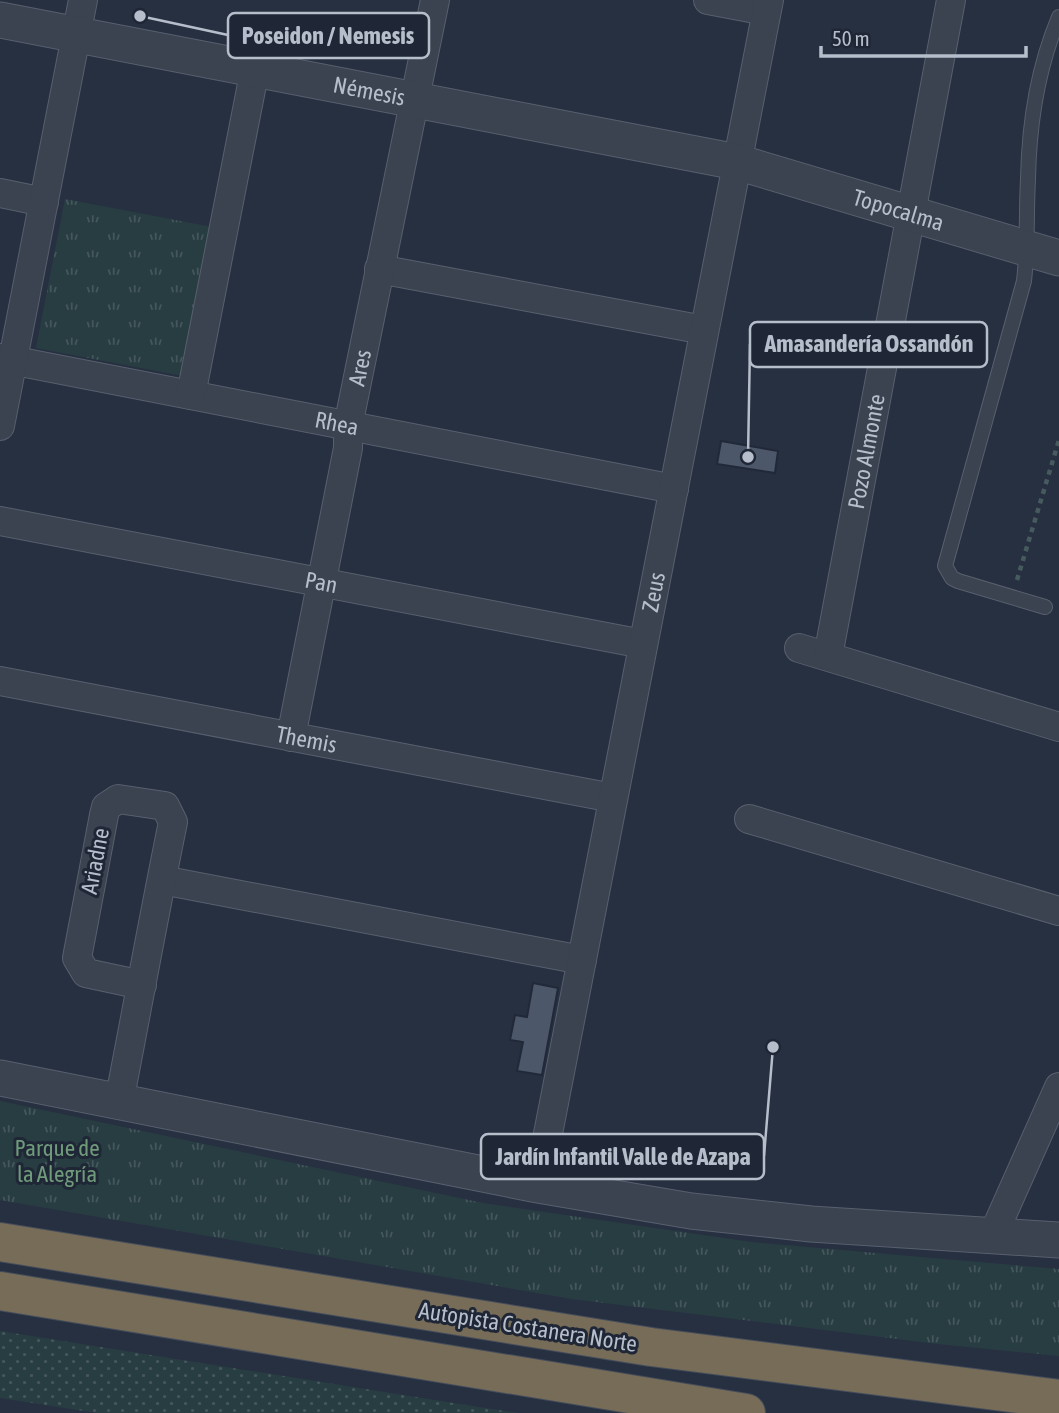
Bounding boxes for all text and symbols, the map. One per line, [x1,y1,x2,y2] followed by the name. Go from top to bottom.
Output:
[228,13,429,58] callout: Poseidon / Nemesis
[821,14,1026,58] scale bar
[242,22,415,49] text: Poseidon / Nemesis
[832,26,870,50] text: 50 m
[331,72,407,111] street label: Némesis
[850,184,947,236] street label: Topocalma
[750,322,987,367] callout: Amasandería Ossandón
[764,330,973,357] text: Amasandería Ossandón
[343,347,376,388] street label: Ares
[843,392,890,511] street label: Pozo Almonte
[313,407,361,440] street label: Rhea
[303,567,340,598] street label: Pan
[637,570,670,614] street label: Zeus
[274,721,339,758] street label: Themis
[76,826,114,896] street label: Ariadne
[481,1134,764,1179] callout: Jardín Infantil Valle de Azapa
[14,1135,100,1187] park label: Parque de la Alegría
[494,1143,751,1170] text: Jardín Infantil Valle de Azapa
[417,1297,639,1357] street label: Autopista Costanera Norte

